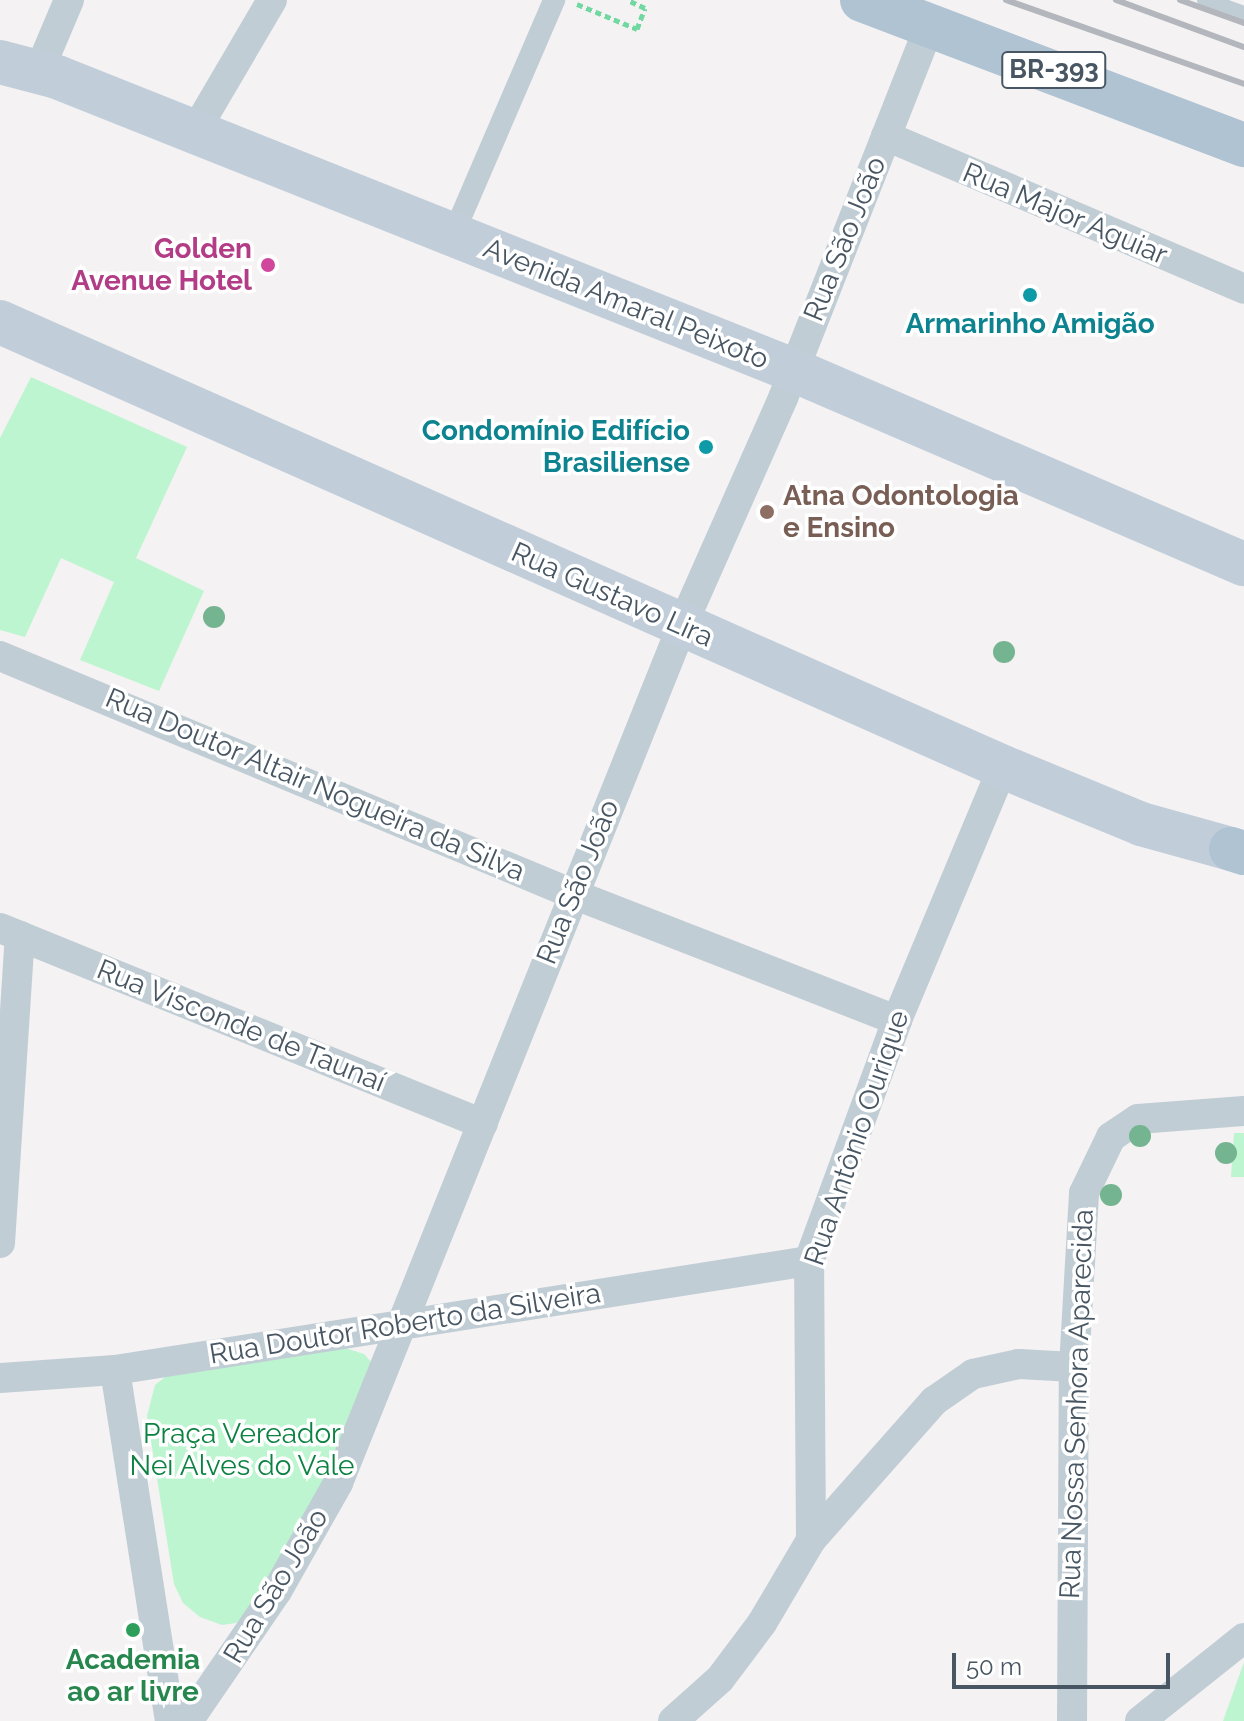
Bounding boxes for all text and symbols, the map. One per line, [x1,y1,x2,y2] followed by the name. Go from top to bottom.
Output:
[1000,48,1108,92] road number: BR-393
[797,152,893,326] street label: Rua São João
[957,155,1173,273] street label: Rua Major Aguiar
[478,231,774,377] street label: Avenida Amaral Peixoto
[71,232,252,298] place label: Golden Avenue Hotel
[259,256,277,274] marker: Golden Avenue Hotel
[1021,286,1039,304] marker: Armarinho Amigão
[905,307,1155,341] place label: Armarinho Amigão
[422,414,690,480] place label: Condomínio Edifício Brasiliense
[697,438,715,456] marker: Condomínio Edifício Brasiliense
[783,479,1019,545] place label: Atna Odontologia e Ensino
[758,503,776,521] marker: Atna Odontologia e Ensino
[506,535,718,655] street label: Rua Gustavo Lira
[99,681,531,889] street label: Rua Doutor Altair Nogueira da Silva
[530,795,626,969] street label: Rua São João
[91,952,391,1100] street label: Rua Visconde de Taunaí
[797,1006,917,1270] street label: Rua Antônio Ourique
[1053,1208,1101,1600] street label: Rua Nossa Senhora Aparecida
[207,1276,603,1372] street label: Rua Doutor Roberto da Silveira
[129,1417,355,1483] park label: Praça Vereador Nei Alves do Vale
[217,1502,335,1670] street label: Rua São João
[124,1621,142,1639] marker: Academia ao ar livre
[956,1637,1174,1687] scale bar
[66,1643,200,1709] place label: Academia ao ar livre
[966,1652,1022,1681] text: 50 m

